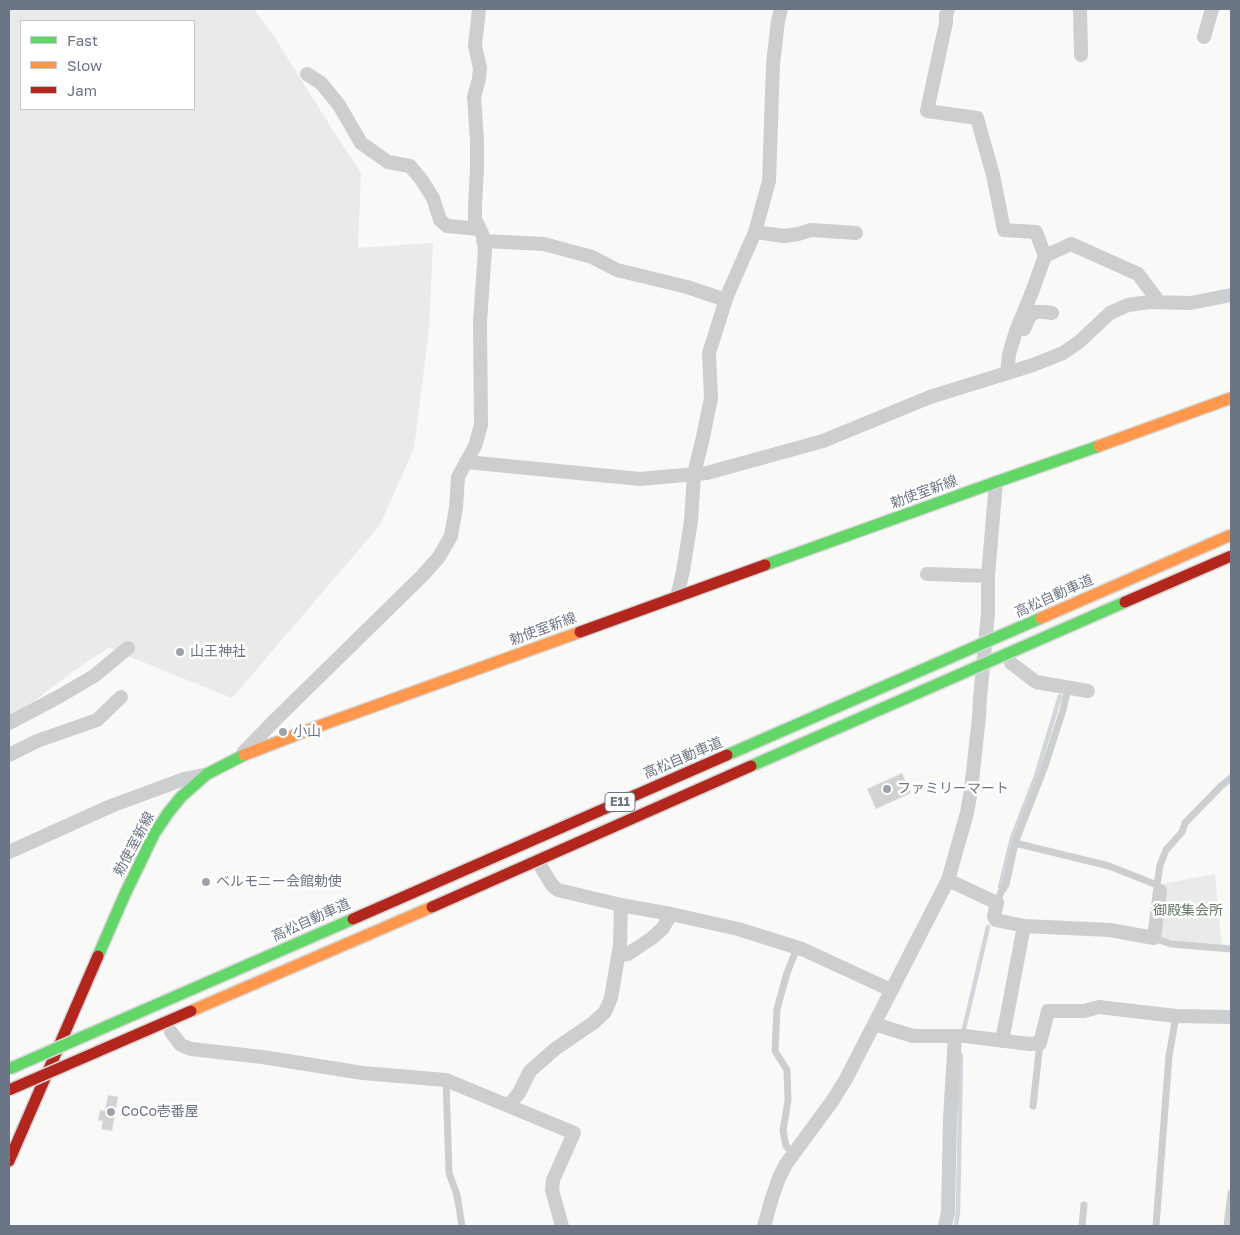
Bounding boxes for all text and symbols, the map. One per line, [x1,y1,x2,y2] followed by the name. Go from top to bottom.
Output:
[20,20,195,110] legend
[67,31,98,49] text: Fast
[67,56,102,74] text: Slow
[67,81,97,99] text: Jam
[888,472,960,512] street label: 勅使室新線
[1012,571,1096,621] street label: 高松自動車道
[507,609,579,649] street label: 勅使室新線
[190,644,246,660] place label: 山王神社
[174,646,186,658] marker: 山王神社
[293,724,321,740] place label: 小山
[277,726,289,738] marker: 小山
[641,734,725,782] street label: 高松自動車道
[897,781,1009,797] place label: ファミリーマート
[881,783,893,795] marker: ファミリーマート
[605,792,635,812] road number: E11
[110,809,158,879] street label: 勅使室新線
[216,874,342,890] place label: ベルモニー会館勅使
[200,876,212,888] marker: ベルモニー会館勅使
[269,895,353,945] street label: 高松自動車道
[1153,903,1223,919] park label: 御殿集会所
[121,1104,199,1120] place label: CoCo壱番屋
[105,1106,117,1118] marker: CoCo壱番屋

